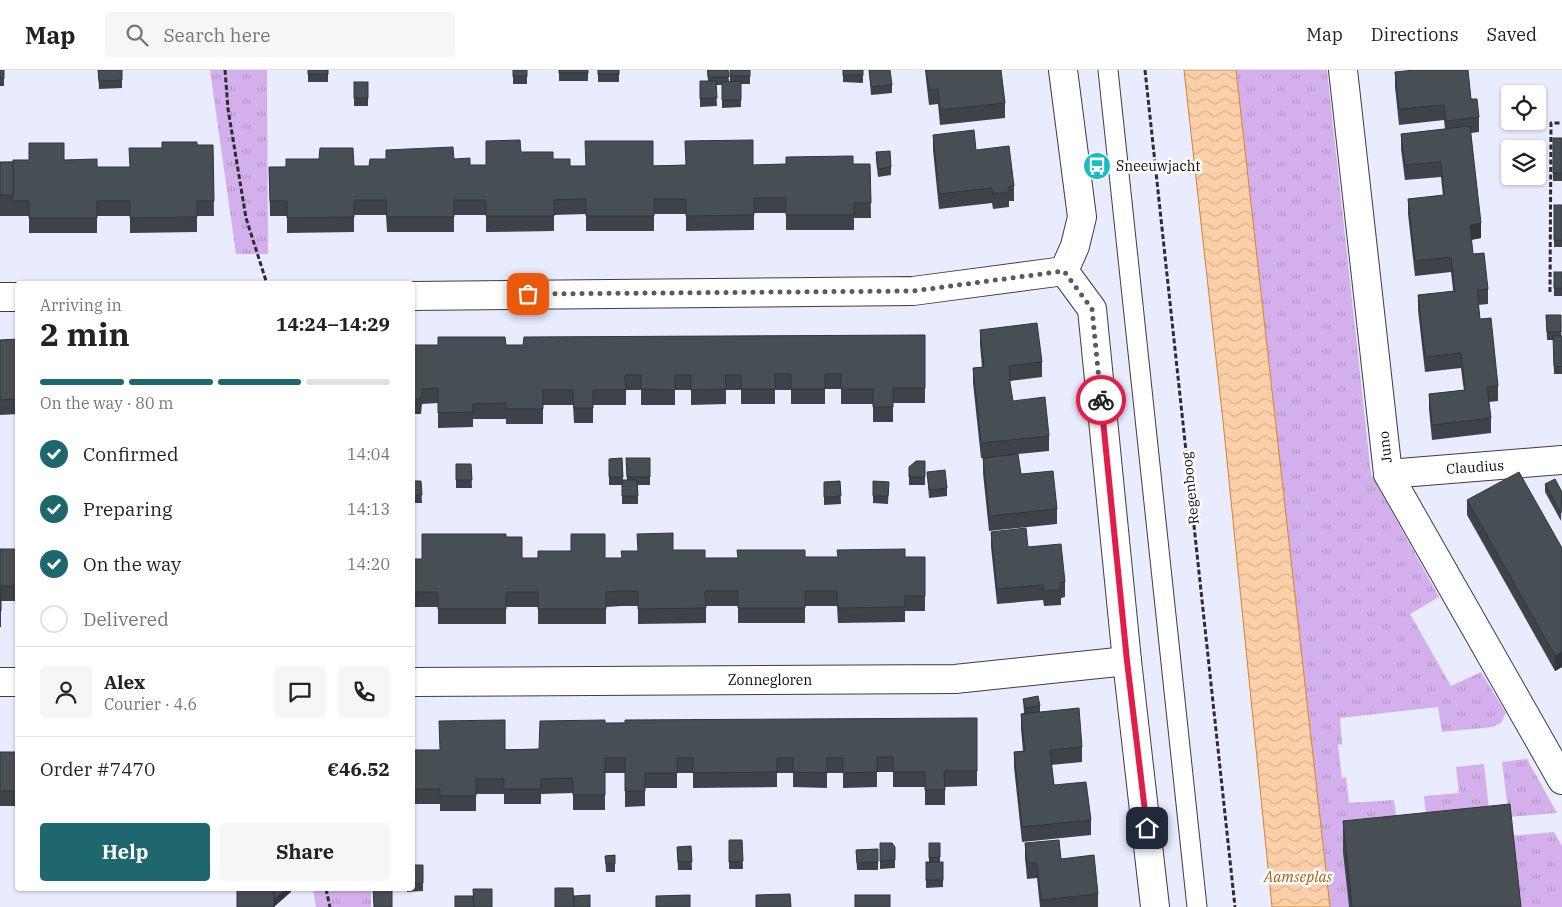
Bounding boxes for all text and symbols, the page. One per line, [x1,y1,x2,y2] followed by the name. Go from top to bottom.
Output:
[105,12,455,57] search box
[25,19,75,51] text: Map
[123,21,151,49] icon: search
[163,23,270,47] text: Search here
[1306,23,1343,46] text: Map
[1371,23,1459,46] text: Directions
[1487,23,1537,46] text: Saved
[1501,85,1546,185] map controls
[1501,85,1546,130] button: locate
[1501,140,1546,185] button: layers
[1082,151,1112,181] bus stop icon: Sneeuwjacht
[1116,157,1201,175] place label: Sneeuwjacht
[507,273,549,315] pin
[514,280,542,308] icon: bag
[40,295,122,315] text: Arriving in
[276,312,390,336] text: 14:24–14:29
[40,313,130,355] text: 2 min
[1076,375,1126,425] courier
[1087,386,1115,414] icon: bike
[40,393,174,413] text: On the way · 80 m
[1374,430,1396,464] street label: Juno
[40,440,68,468] icon: check
[83,442,178,466] text: Confirmed
[347,444,390,464] text: 14:04
[1177,451,1203,525] street label: Regenboog
[1445,456,1505,478] street label: Claudius
[40,495,68,523] icon: check
[83,497,172,521] text: Preparing
[347,499,390,519] text: 14:13
[40,550,68,578] icon: check
[83,552,181,576] text: On the way
[347,554,390,574] text: 14:20
[83,607,169,631] text: Delivered
[40,666,92,718] button: person
[274,666,326,718] button: chat
[338,666,390,718] button: phone
[104,670,145,694] text: Alex
[728,671,812,689] street label: Zonnegloren
[104,694,197,714] text: Courier · 4.6
[40,757,155,781] text: Order #7470
[327,757,390,781] text: €46.52
[1126,807,1168,849] pin
[1133,814,1161,842] icon: home
[40,823,210,881] button: Help
[220,823,390,881] button: Share
[1263,867,1333,886] water label: Aamseplas

